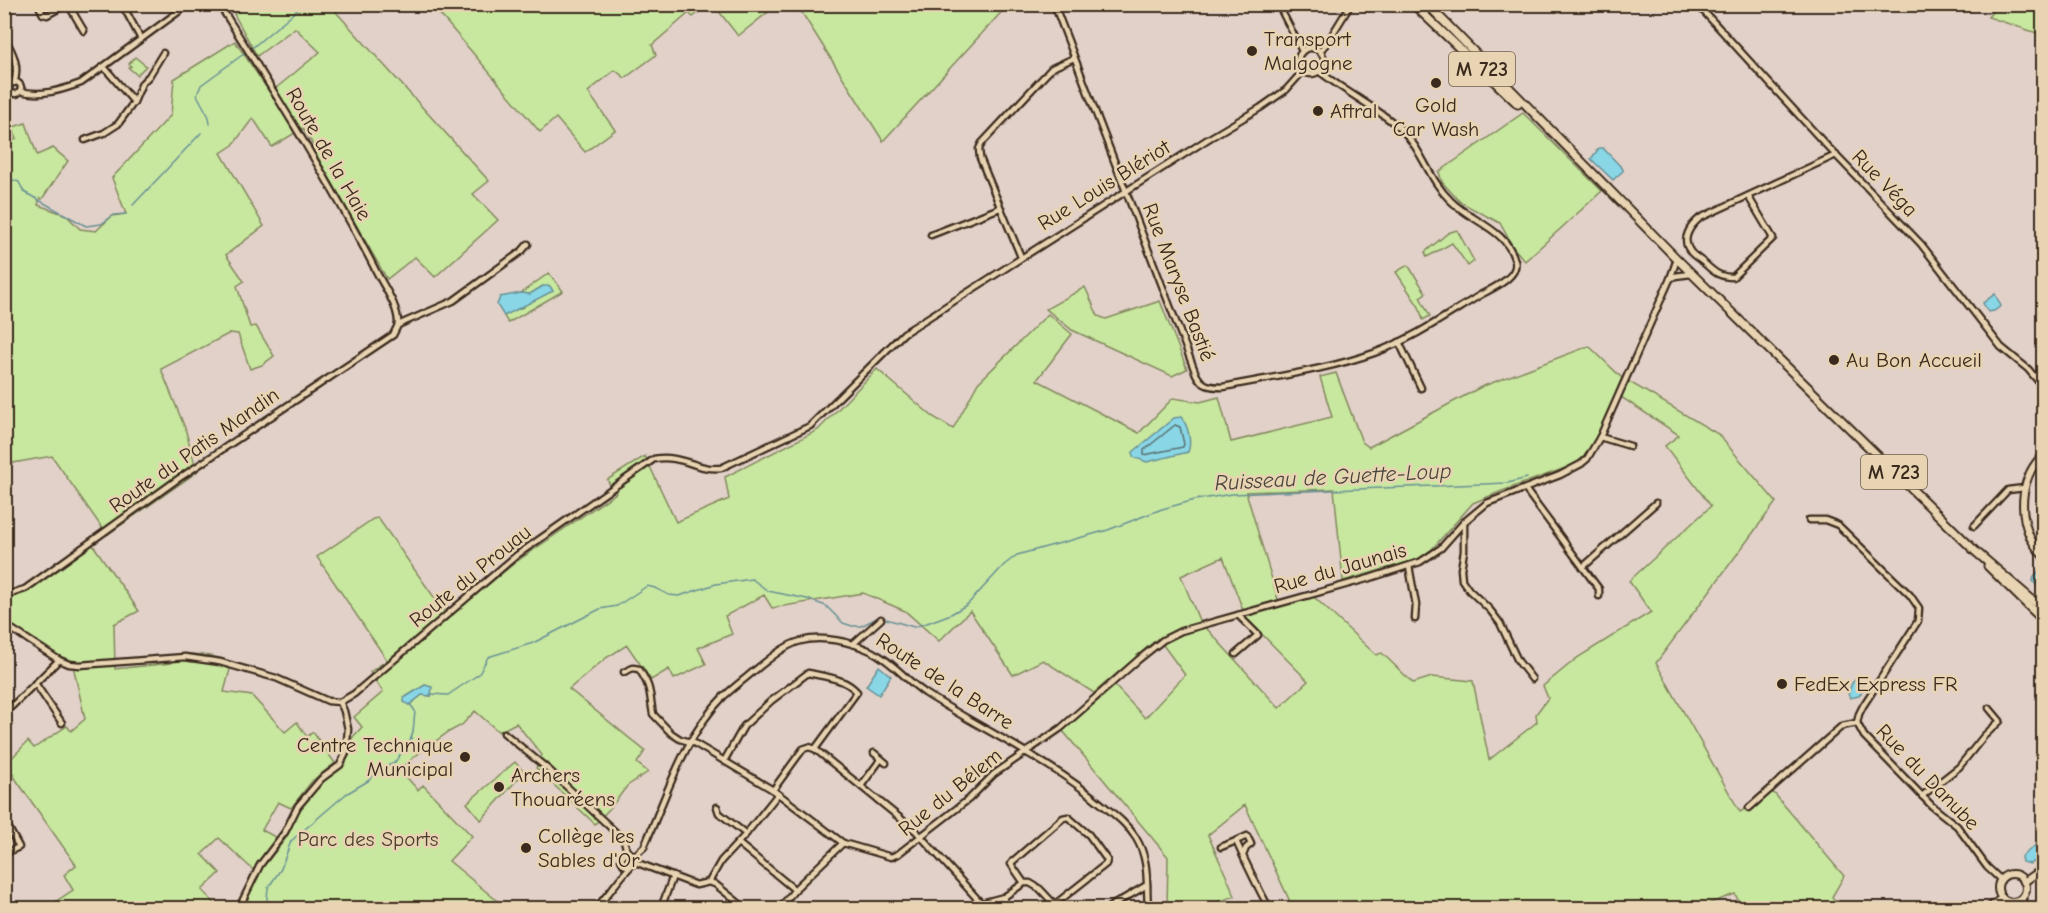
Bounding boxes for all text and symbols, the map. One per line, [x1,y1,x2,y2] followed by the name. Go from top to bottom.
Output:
[1264,27,1353,75] place label: Transport Malgogne
[1245,44,1259,58] marker: Transport Malgogne
[1449,52,1515,86] road number: M 723
[1429,76,1443,90] marker: Gold Car Wash
[281,83,377,225] street label: Route de la Haie
[1393,93,1479,141] place label: Gold Car Wash
[1330,99,1377,123] place label: Aftral
[1311,104,1325,118] marker: Aftral
[1033,134,1175,235] street label: Rue Louis Blériot
[1847,144,1923,222] street label: Rue Véga
[1138,200,1220,364] street label: Rue Maryse Bastié
[1846,348,1982,372] place label: Au Bon Accueil
[1827,353,1841,367] marker: Au Bon Accueil
[104,382,284,518] street label: Route du Patis Mandin
[1861,455,1927,489] road number: M 723
[1214,458,1452,496] water label: Ruisseau de Guette-Loup
[405,520,535,632] street label: Route du Prouau
[1271,538,1409,598] street label: Rue du Jaunais
[872,628,1018,734] street label: Route de la Barre
[1794,672,1958,696] place label: FedEx Express FR
[1775,677,1789,691] marker: FedEx Express FR
[1872,719,1984,835] street label: Rue du Danube
[297,733,453,781] place label: Centre Technique Municipal
[894,743,1006,841] street label: Rue du Bélem
[458,750,472,764] marker: Centre Technique Municipal
[511,763,615,811] place label: Archers Thouaréens
[492,780,506,794] marker: Archers Thouaréens
[538,824,640,872] place label: Collège les Sables d'Or
[298,827,438,851] park label: Parc des Sports
[519,841,533,855] marker: Collège les Sables d'Or

